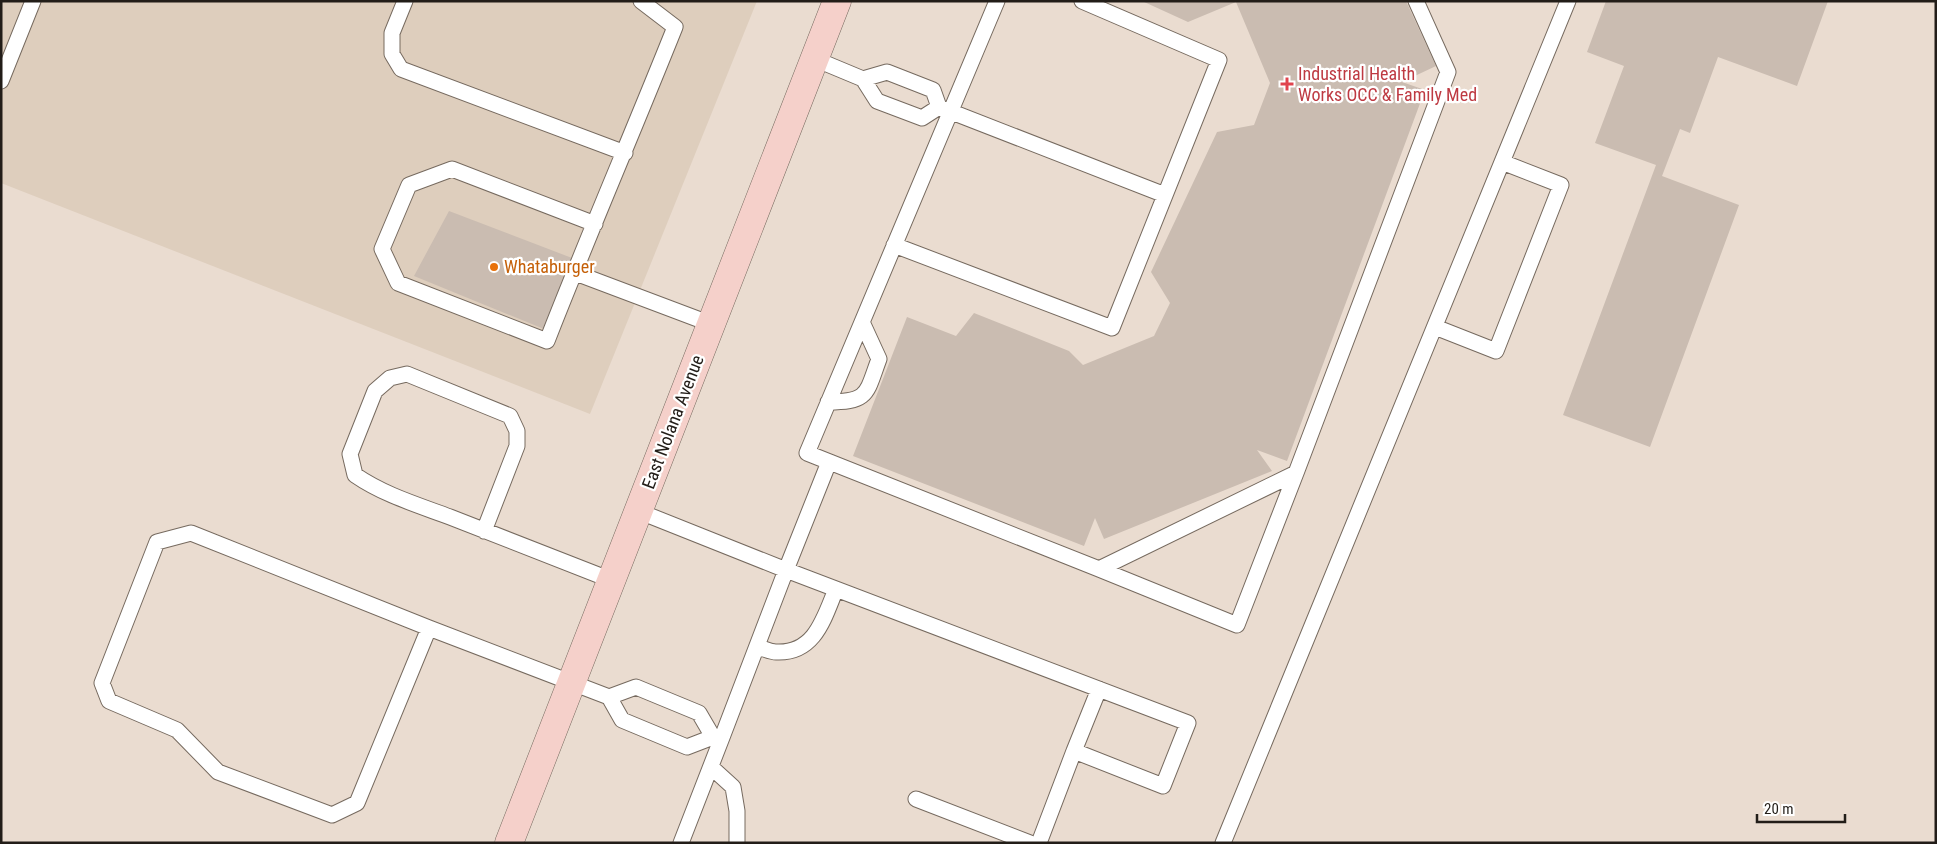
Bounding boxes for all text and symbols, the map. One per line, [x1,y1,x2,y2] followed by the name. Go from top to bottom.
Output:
[1298,63,1477,105] place label: Industrial Health Works OCC & Family Med
[1280,77,1294,91] marker: Industrial Health Works OCC & Family Med
[504,256,595,277] place label: Whataburger
[488,261,500,273] marker: Whataburger
[637,352,708,492] street label: East Nolana Avenue
[1757,792,1844,824] scale bar
[1764,800,1794,818] text: 20 m

